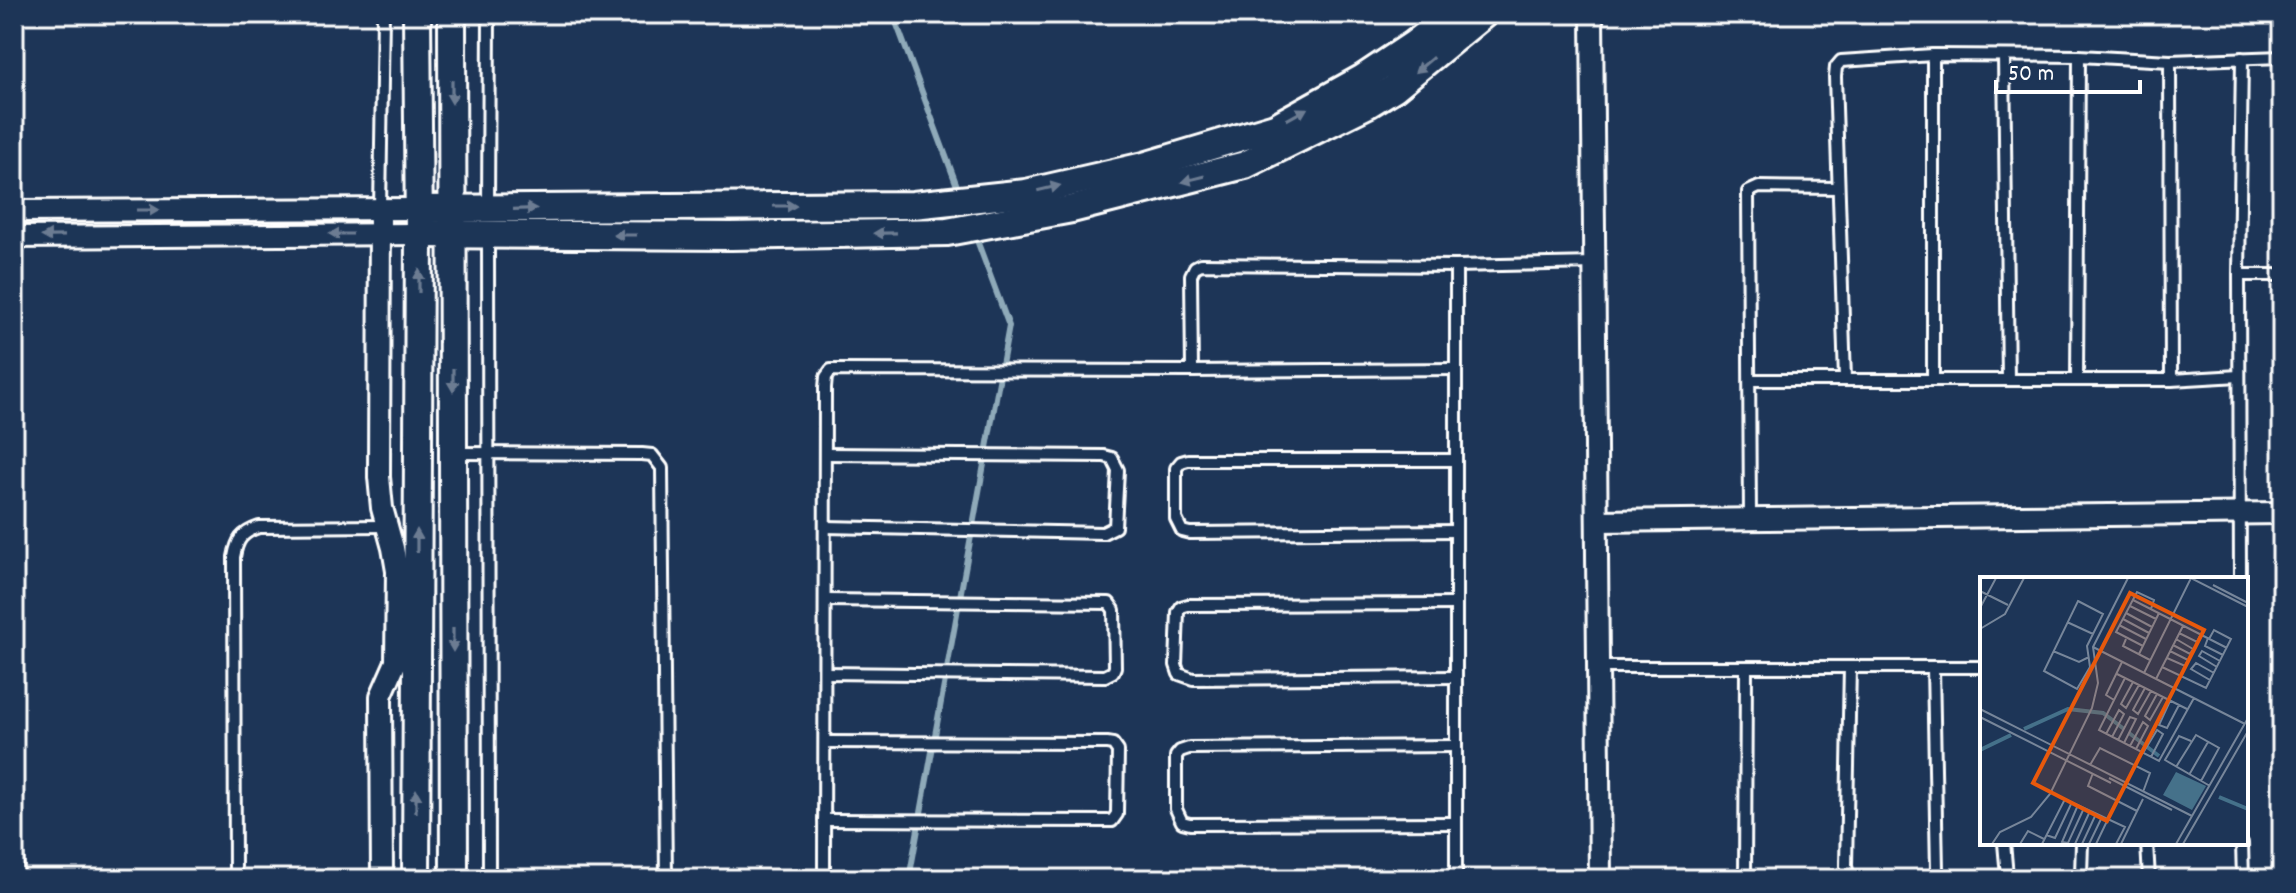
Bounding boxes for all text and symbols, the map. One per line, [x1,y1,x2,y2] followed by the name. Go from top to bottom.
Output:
[1996,44,2140,94] scale bar
[1415,55,1434,73] one-way arrow
[2008,58,2054,92] text: 50 m
[446,80,458,105] one-way arrow
[1286,107,1309,121] one-way arrow
[1180,173,1205,185] one-way arrow
[1037,181,1062,194] one-way arrow
[773,200,798,212] one-way arrow
[513,203,538,215] one-way arrow
[136,204,161,216] one-way arrow
[872,227,897,240] one-way arrow
[328,228,353,240] one-way arrow
[612,229,637,241] one-way arrow
[40,230,65,243] one-way arrow
[413,268,425,293] one-way arrow
[447,368,459,393] one-way arrow
[411,528,423,553] one-way arrow
[1980,577,2248,845] inset map
[447,628,459,653] one-way arrow
[410,788,422,813] one-way arrow

